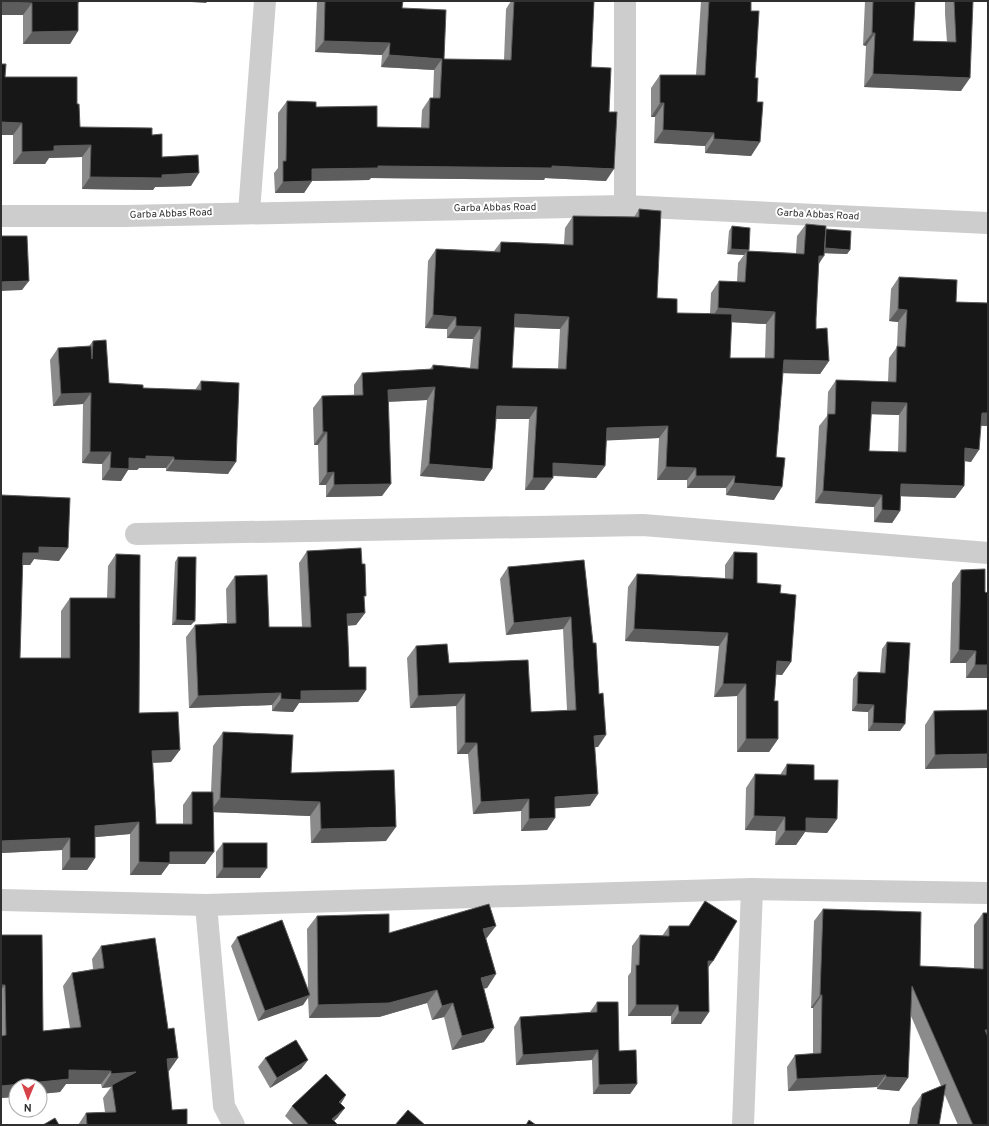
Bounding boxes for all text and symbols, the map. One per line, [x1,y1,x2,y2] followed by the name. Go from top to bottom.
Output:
[454,201,536,215] street label: Garba Abbas Road
[129,206,213,222] street label: Garba Abbas Road
[776,206,860,224] street label: Garba Abbas Road
[8,1078,48,1118] north arrow
[24,1100,32,1114] text: N

